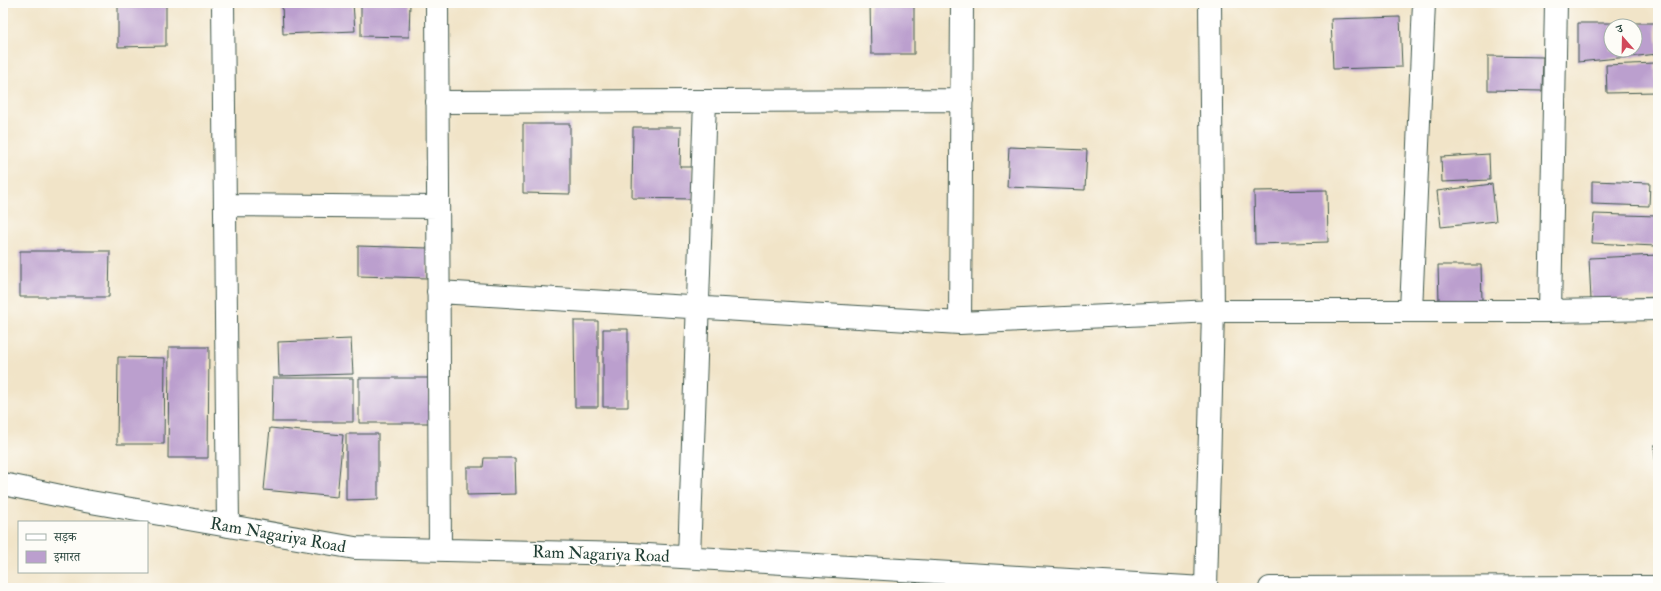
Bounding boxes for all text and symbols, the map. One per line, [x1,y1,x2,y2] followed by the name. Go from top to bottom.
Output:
[1603,18,1643,58] north arrow
[1614,22,1626,36] text: उ
[208,513,348,558] street label: Ram Nagariya Road
[18,521,148,573] legend
[53,530,78,545] text: सड़क
[532,541,671,568] street label: Ram Nagariya Road
[53,550,81,565] text: इमारत

